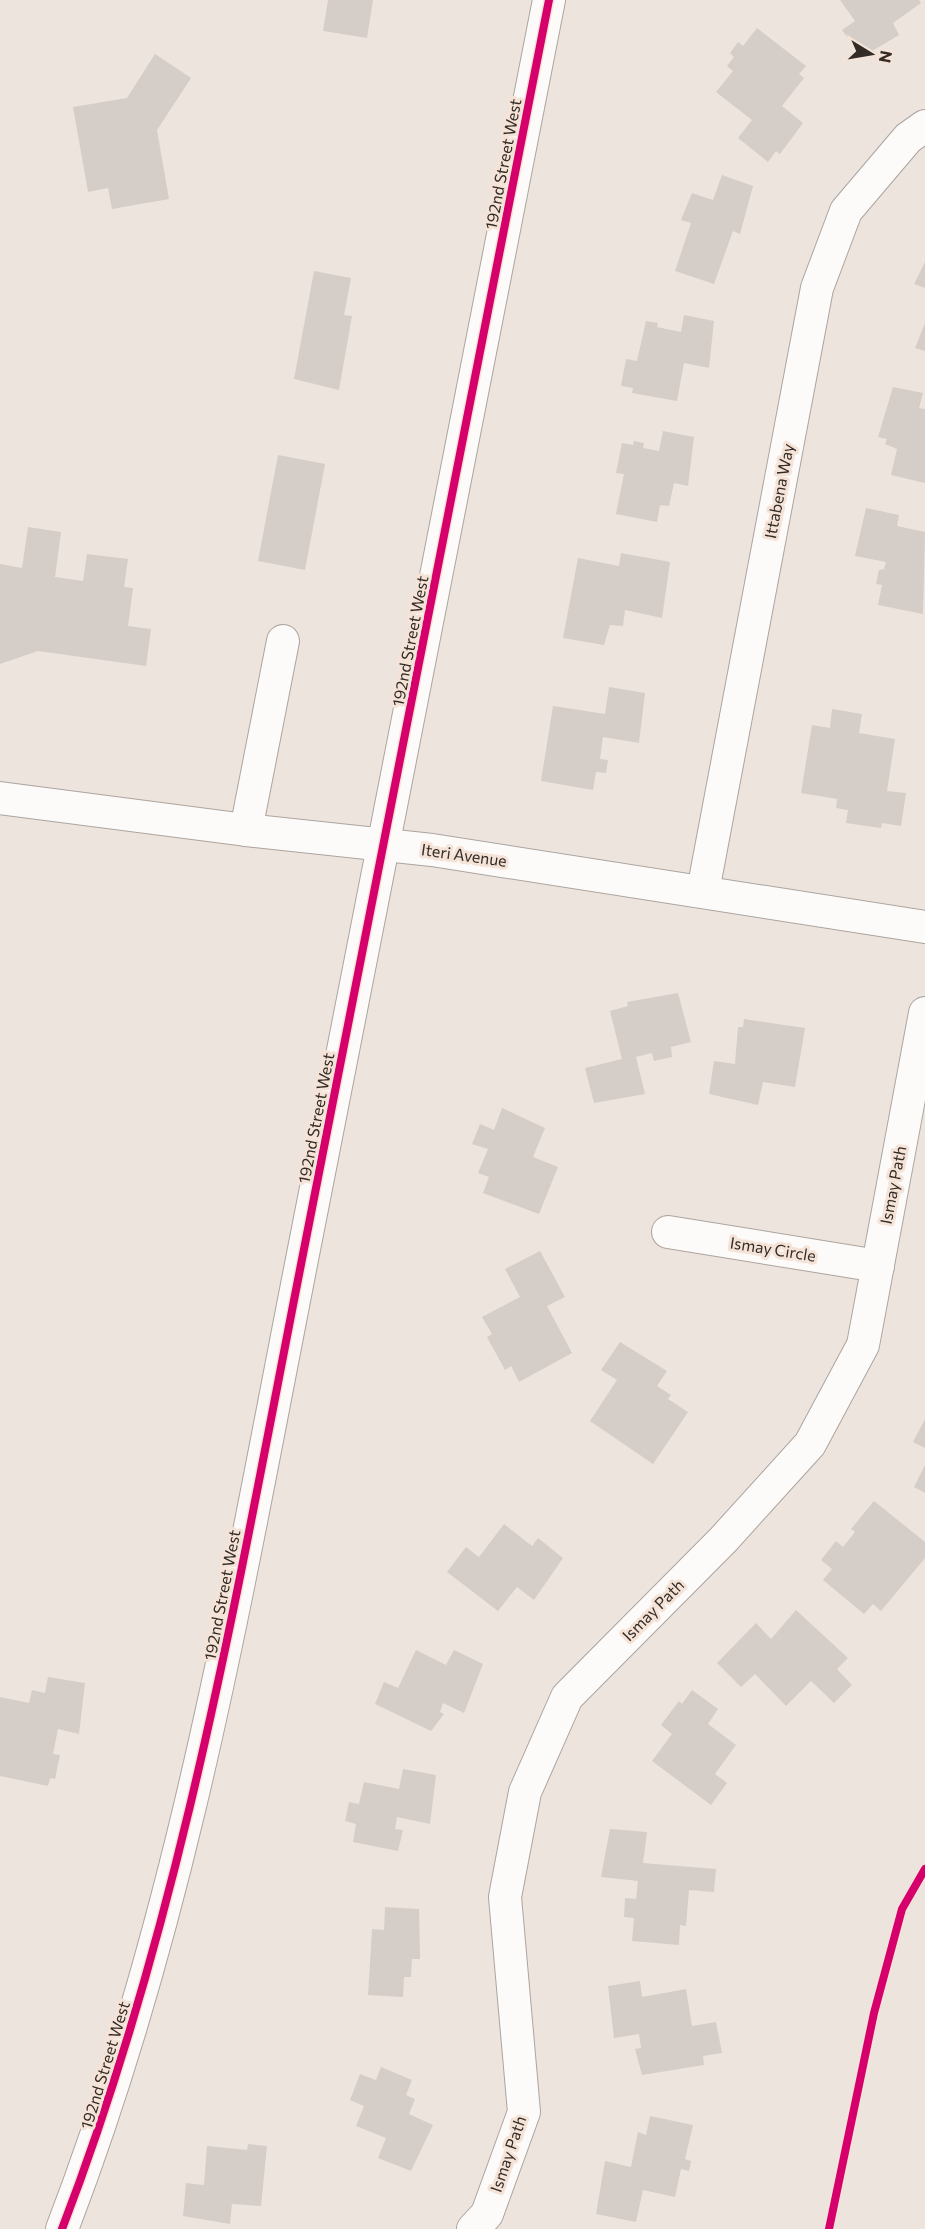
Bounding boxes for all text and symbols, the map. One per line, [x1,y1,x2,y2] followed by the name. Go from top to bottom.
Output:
[841,24,901,84] north arrow
[876,49,897,65] text: N
[481,97,525,231] street label: 192nd Street West
[760,442,797,540] street label: Ittabena Way
[388,574,432,708] street label: 192nd Street West
[420,839,508,870] street label: Iteri Avenue
[294,1051,338,1185] street label: 192nd Street West
[876,1144,909,1226] street label: Ismay Path
[729,1232,817,1265] street label: Ismay Circle
[200,1528,244,1662] street label: 192nd Street West
[618,1575,687,1644] street label: Ismay Path
[76,1998,133,2131] street label: 192nd Street West
[486,2113,529,2194] street label: Ismay Path

